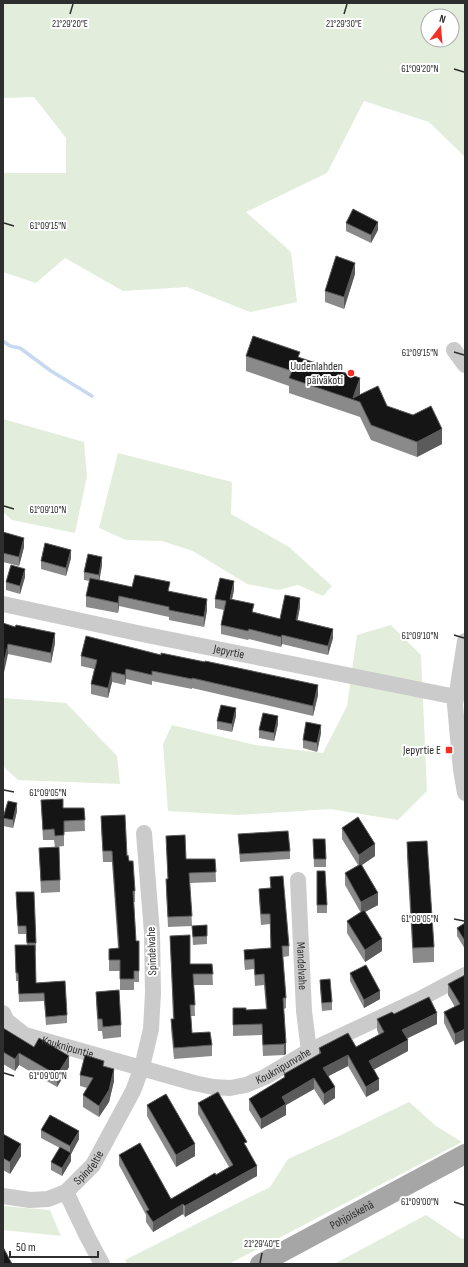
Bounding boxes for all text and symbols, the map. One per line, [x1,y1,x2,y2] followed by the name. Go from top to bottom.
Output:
[420,8,460,48] north arrow
[438,12,447,26] text: N
[52,18,88,30] text: 21°29'20"E
[326,18,362,30] text: 21°29'30"E
[401,63,439,75] text: 61°09'20"N
[30,220,66,232] text: 61°09'15"N
[402,347,438,359] text: 61°09'15"N
[290,359,343,388] place label: Uudenlahden päiväkoti
[346,368,356,378] marker: Uudenlahden päiväkoti
[30,504,66,516] text: 61°09'10"N
[402,630,438,642] text: 61°09'10"N
[211,641,246,662] street label: Jepyrtie
[402,743,441,758] place label: Jepyrtie E
[444,745,454,755] marker: Jepyrtie E
[29,787,67,799] text: 61°09'05"N
[401,913,439,925] text: 61°09'05"N
[144,926,160,976] street label: Spindelvahe
[293,942,311,990] street label: Mandelvahe
[40,1033,95,1062] street label: Kouknipuntie
[253,1044,314,1088] street label: Kouknipunvahe
[29,1070,67,1082] text: 61°09'00"N
[70,1148,107,1188] street label: Spindeltie
[401,1196,439,1208] text: 61°09'00"N
[327,1197,377,1233] street label: Pohjoiskehä
[10,1233,98,1259] scale bar
[244,1238,280,1250] text: 21°29'40"E
[16,1240,36,1255] text: 50 m

